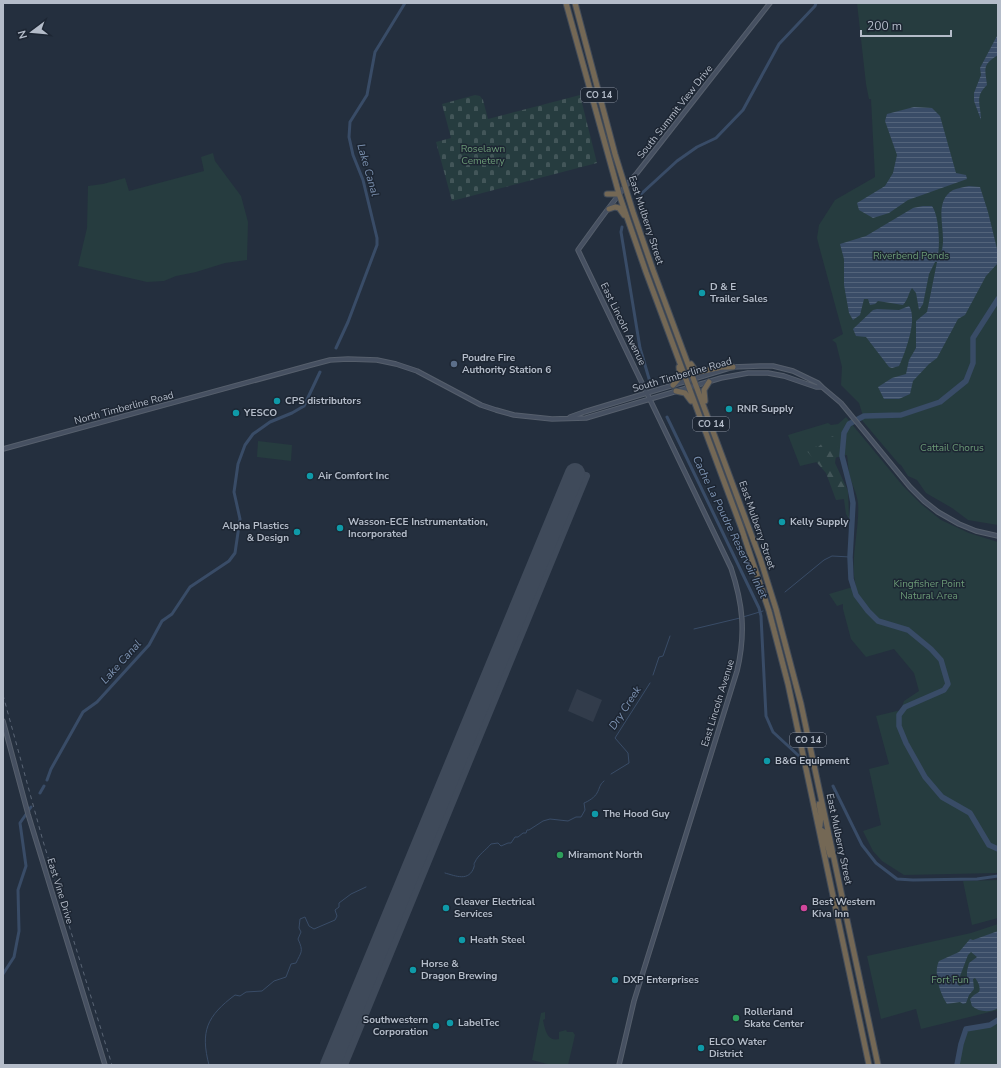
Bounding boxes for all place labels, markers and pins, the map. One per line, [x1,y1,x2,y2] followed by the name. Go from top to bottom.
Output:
[710,280,768,306] place label: D & E Trailer Sales
[697,288,707,298] marker: D & E Trailer Sales
[462,351,551,377] place label: Poudre Fire Authority Station 6
[449,359,459,369] marker: Poudre Fire Authority Station 6
[285,394,361,408] place label: CPS distributors
[272,396,282,406] marker: CPS distributors
[737,402,794,416] place label: RNR Supply
[724,404,734,414] marker: RNR Supply
[243,406,277,420] place label: YESCO
[231,408,241,418] marker: YESCO
[318,469,389,483] place label: Air Comfort Inc
[305,471,315,481] marker: Air Comfort Inc
[348,515,488,541] place label: Wasson-ECE Instrumentation, Incorporated
[790,515,849,529] place label: Kelly Supply
[777,517,787,527] marker: Kelly Supply
[222,519,289,545] place label: Alpha Plastics & Design
[335,523,345,533] marker: Wasson-ECE Instrumentation, Incorporated
[292,527,302,537] marker: Alpha Plastics & Design
[775,754,850,768] place label: B&G Equipment
[762,756,772,766] marker: B&G Equipment
[603,807,670,821] place label: The Hood Guy
[590,809,600,819] marker: The Hood Guy
[568,848,643,862] place label: Miramont North
[555,850,565,860] marker: Miramont North
[454,895,536,921] place label: Cleaver Electrical Services
[812,895,876,921] place label: Best Western Kiva Inn
[441,903,451,913] marker: Cleaver Electrical Services
[799,903,809,913] marker: Best Western Kiva Inn
[470,933,526,947] place label: Heath Steel
[457,935,467,945] marker: Heath Steel
[421,957,497,983] place label: Horse & Dragon Brewing
[408,965,418,975] marker: Horse & Dragon Brewing
[623,973,699,987] place label: DXP Enterprises
[610,975,620,985] marker: DXP Enterprises
[744,1005,804,1031] place label: Rollerland Skate Center
[363,1013,428,1039] place label: Southwestern Corporation
[731,1013,741,1023] marker: Rollerland Skate Center
[458,1016,500,1030] place label: LabelTec
[445,1018,455,1028] marker: LabelTec
[431,1021,441,1031] marker: Southwestern Corporation
[709,1035,767,1061] place label: ELCO Water District
[696,1043,706,1053] marker: ELCO Water District

